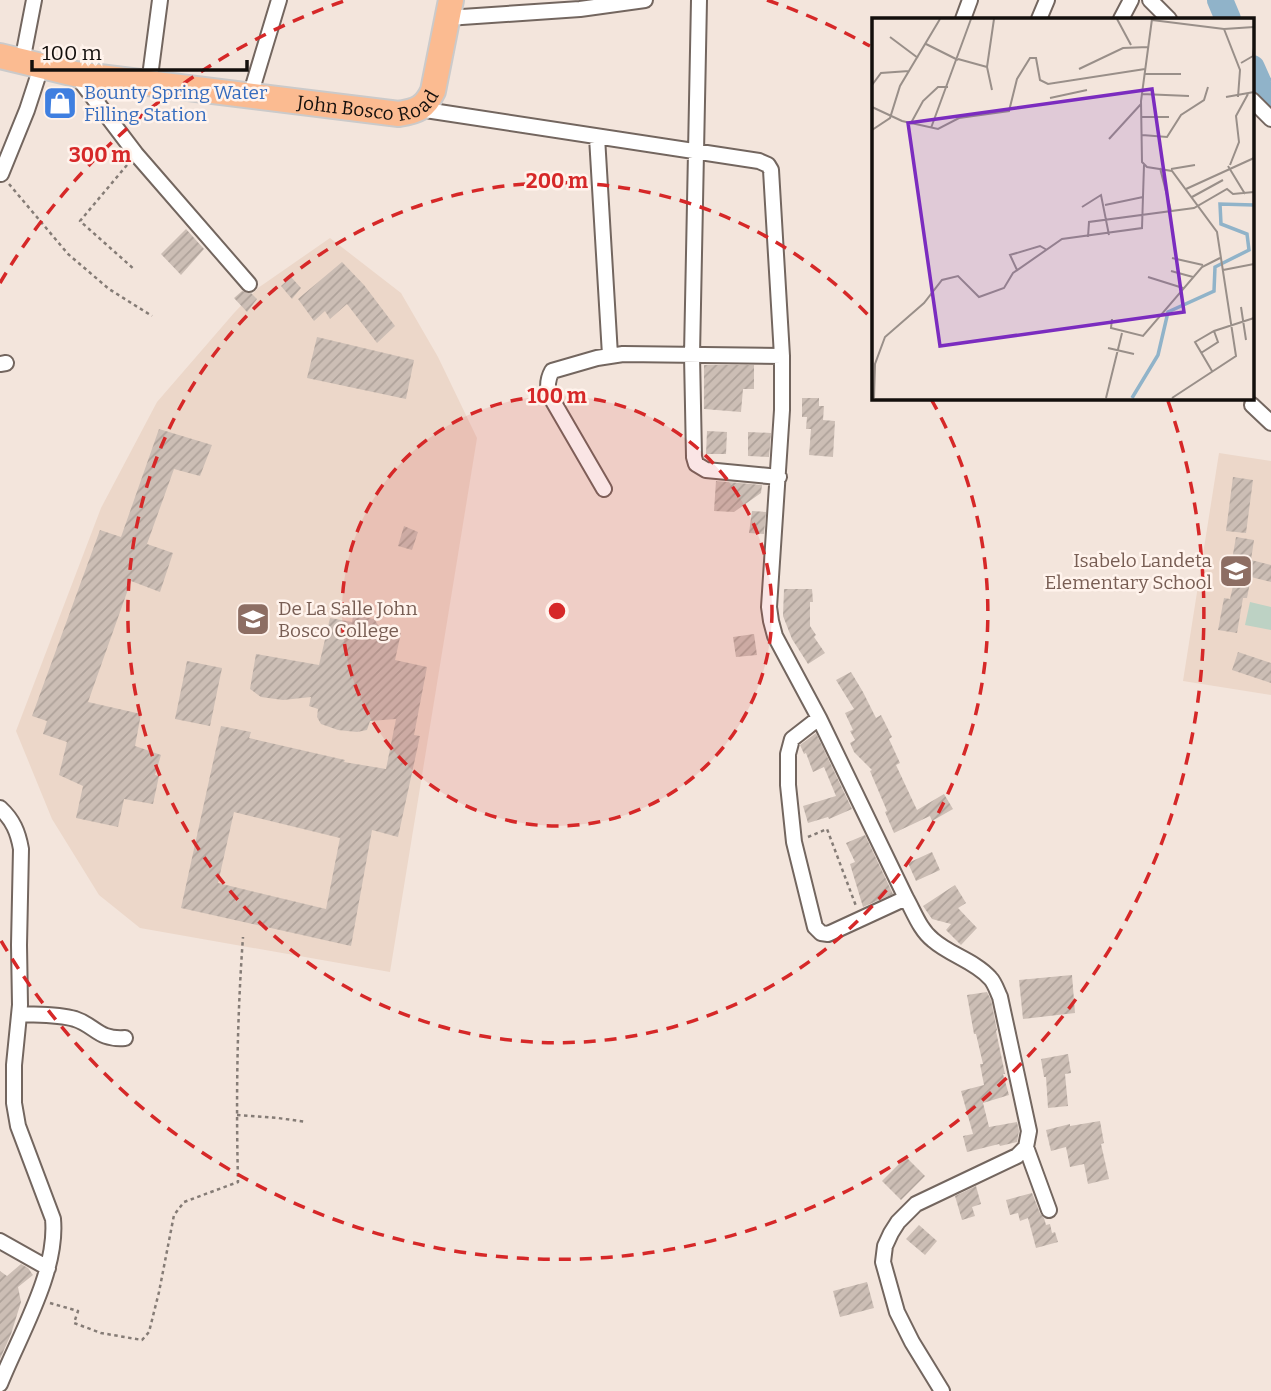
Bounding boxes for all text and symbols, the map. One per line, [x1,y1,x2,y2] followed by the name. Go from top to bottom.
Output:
[872,18,1254,399] inset map
[32,28,247,72] scale bar
[42,40,102,66] text: 100 m
[84,81,268,126] place label: Bounty Spring Water Filling Station
[41,84,79,122] shop icon: Bounty Spring Water Filling Station
[295,86,443,126] street label: John Bosco Road
[69,142,131,168] text: 300 m
[526,168,588,194] text: 200 m
[527,383,587,409] text: 100 m
[1045,549,1213,594] place label: Isabelo Landeta Elementary School
[1217,552,1255,590] school or university icon: Isabelo Landeta Elementary School
[278,597,417,642] place label: De La Salle John Bosco College
[545,599,569,623] centre of rings
[234,600,272,638] school or university icon: De La Salle John Bosco College

